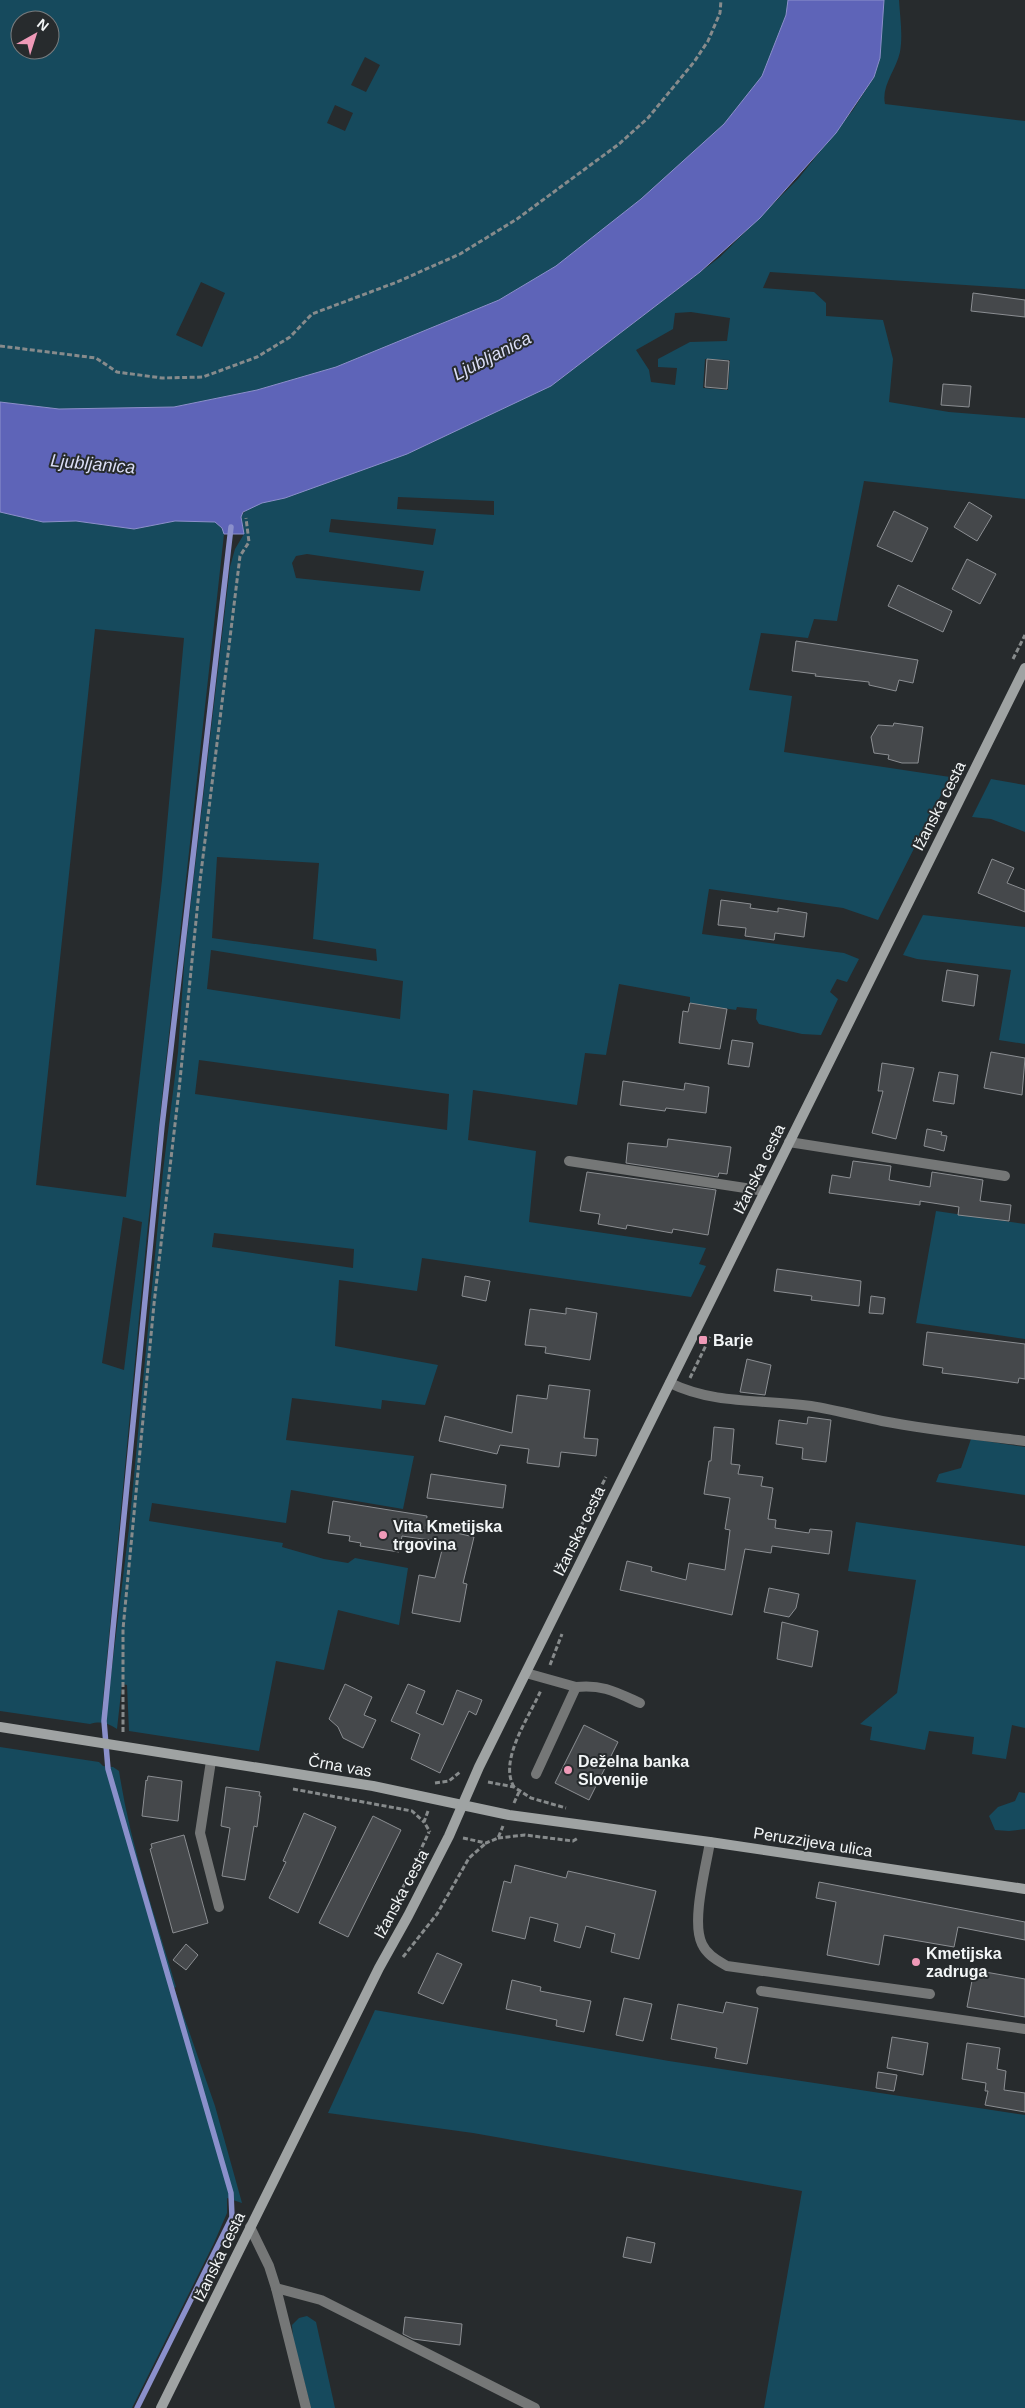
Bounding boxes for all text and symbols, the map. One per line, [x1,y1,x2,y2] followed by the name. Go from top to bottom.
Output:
[10,10,60,60] north arrow
[34,15,52,34] text: N
[450,328,534,384] water label: Ljubljanica
[50,450,136,478] water label: Ljubljanica
[909,758,969,853] street label: Ižanska cesta
[730,1121,788,1217] street label: Ižanska cesta
[713,1332,753,1349] place label: Barje
[697,1334,709,1346] marker: Barje
[550,1483,608,1579] street label: Ižanska cesta
[393,1518,502,1553] place label: Vita Kmetijska trgovina
[377,1529,389,1541] marker: Vita Kmetijska trgovina
[307,1751,373,1780] street label: Črna vas
[578,1753,689,1788] place label: Deželna banka Slovenije
[562,1764,574,1776] marker: Deželna banka Slovenije
[752,1824,874,1860] street label: Peruzzijeva ulica
[371,1847,432,1941] street label: Ižanska cesta
[926,1945,1002,1980] place label: Kmetijska zadruga
[910,1956,922,1968] marker: Kmetijska zadruga
[190,2209,248,2305] street label: Ižanska cesta

